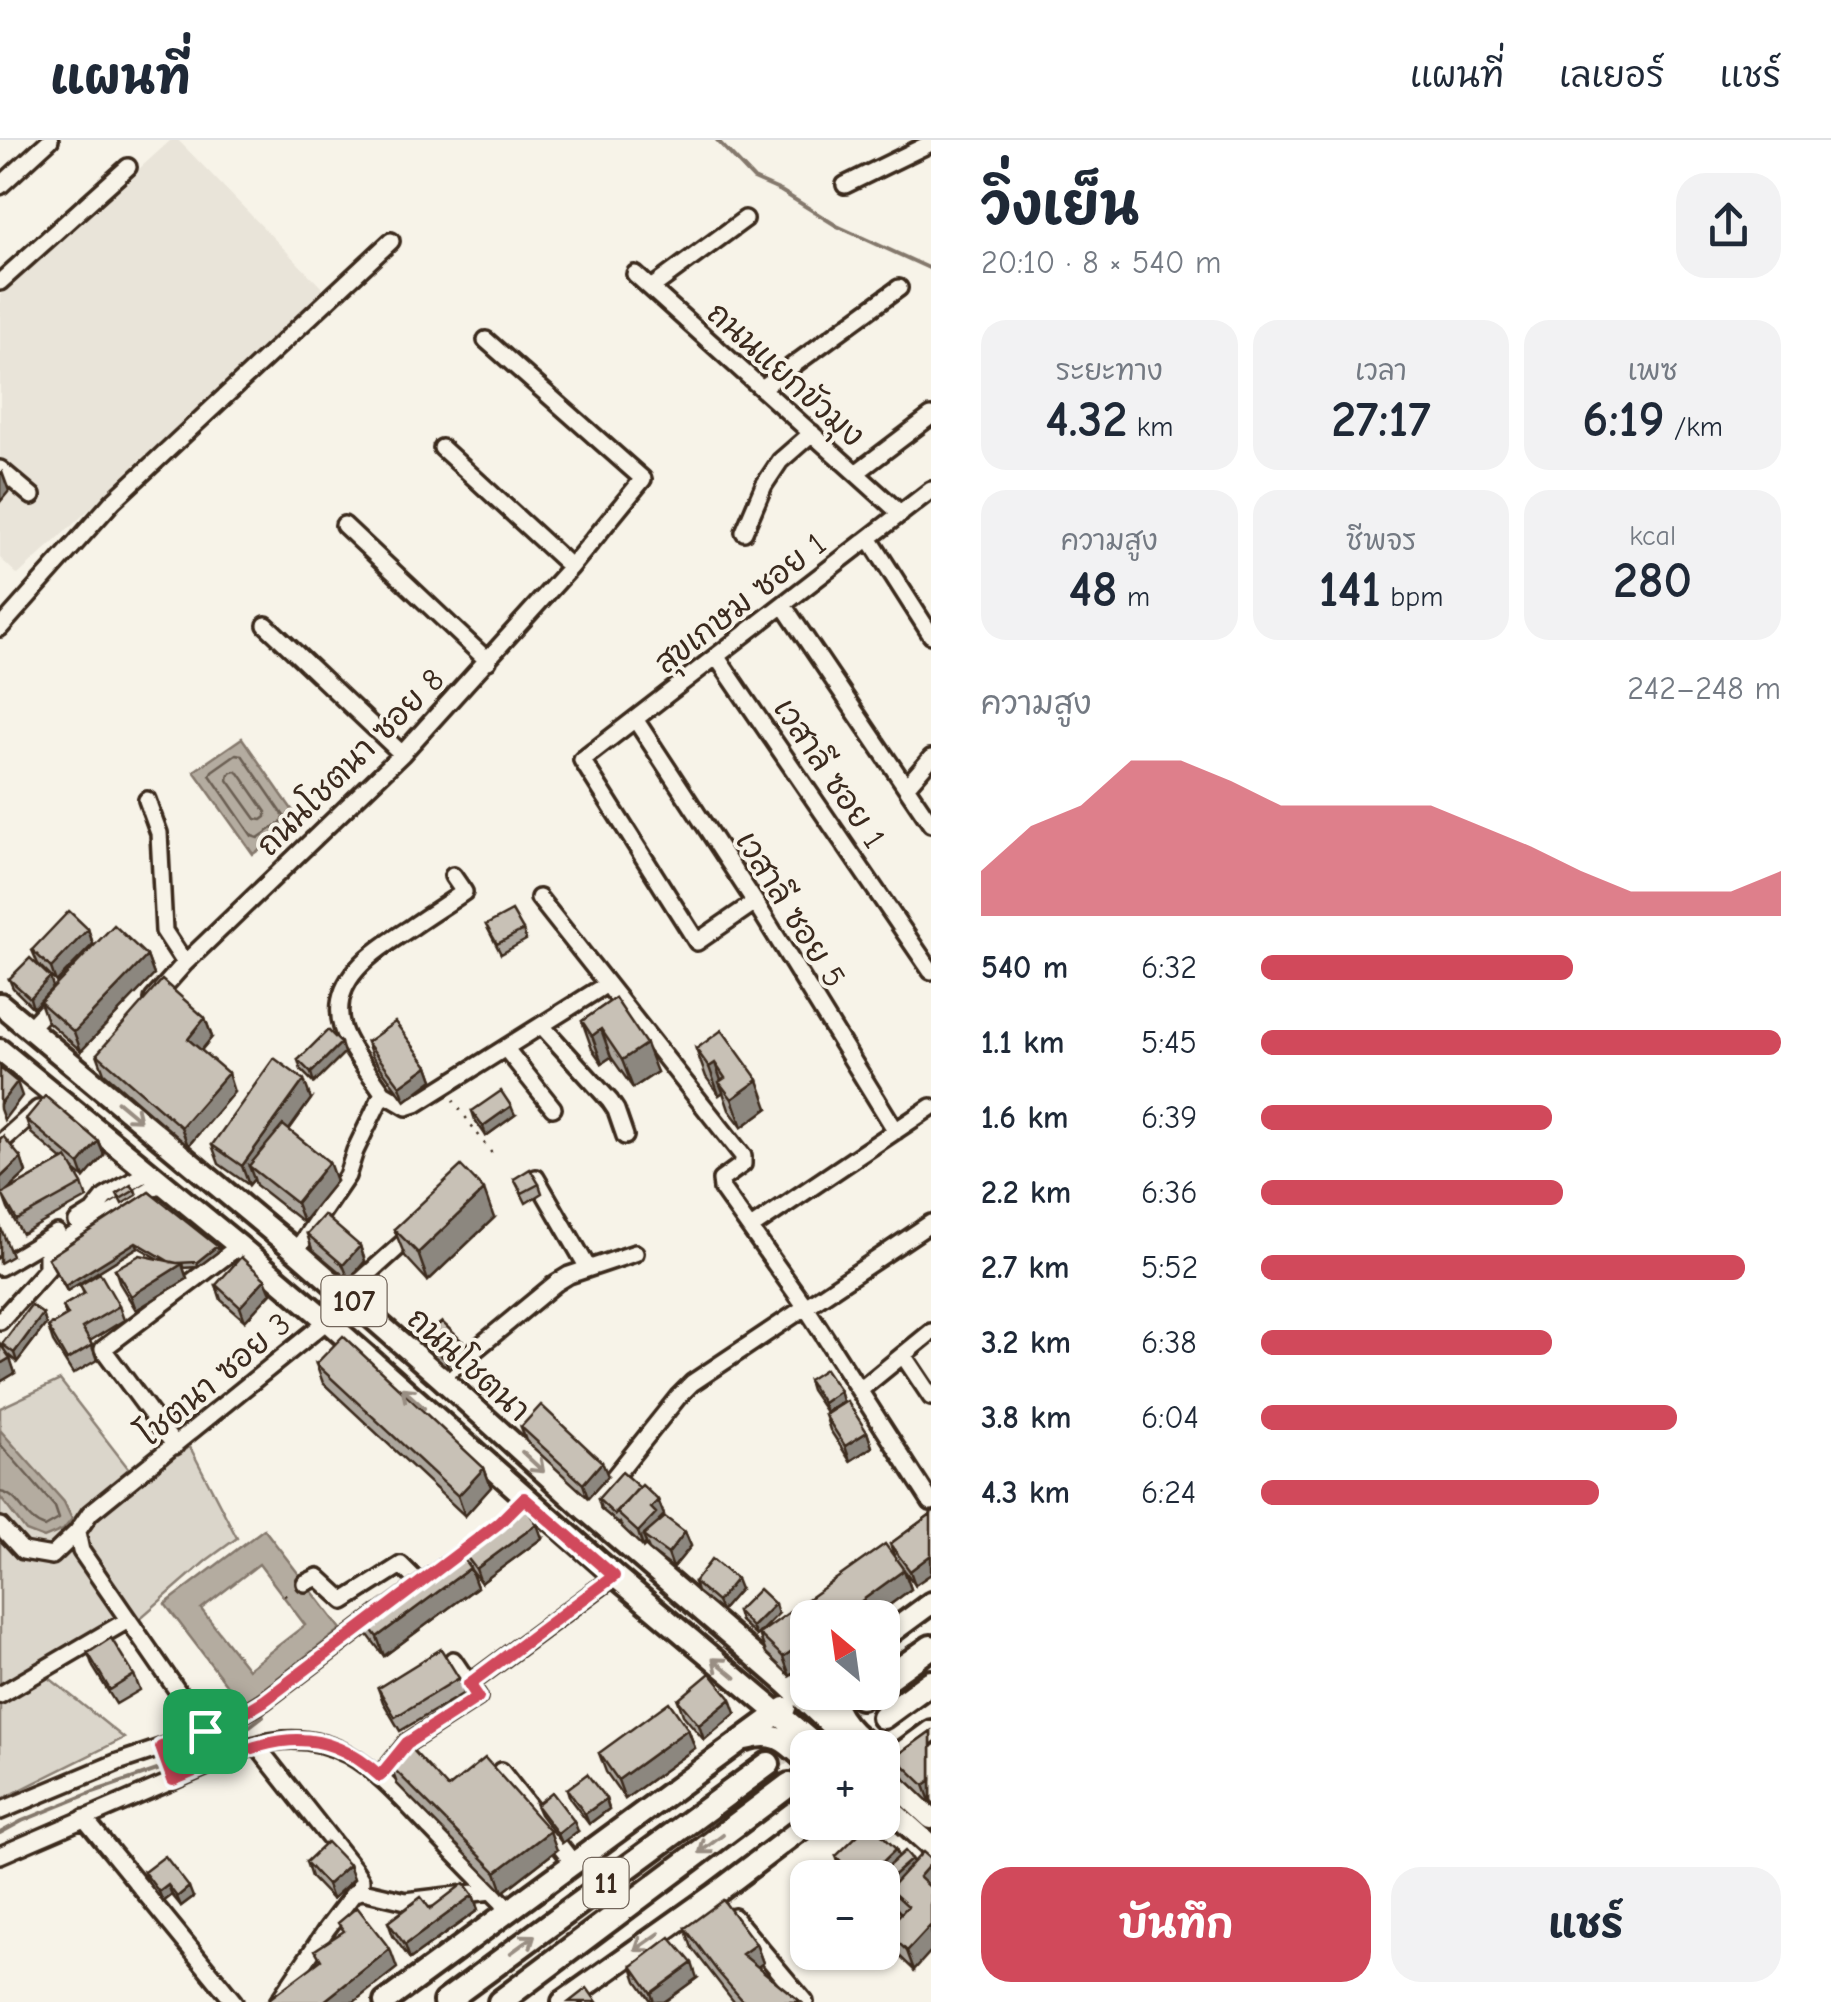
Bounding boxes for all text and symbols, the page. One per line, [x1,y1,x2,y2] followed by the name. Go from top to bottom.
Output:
[50,50,191,105] text: แผนที่
[1410,55,1504,96] text: แผนที่
[1559,55,1665,96] text: เลเยอร์
[1720,55,1781,96] text: แชร์
[1676,173,1781,278] button: share
[981,174,1139,238] text: วิ่งเย็น
[981,244,1222,281] text: 20:10 · 8 × 540 m
[696,294,872,458] street label: ถนนแยกขัวมุง
[1056,355,1163,387] text: ระยะทาง
[1355,355,1407,387] text: เวลา
[1628,355,1678,387] text: เพซ
[1045,391,1127,449] text: 4.32
[1331,391,1431,449] text: 27:17
[1582,391,1665,449] text: 6:19
[1127,411,1173,443] text: km
[1665,411,1723,443] text: /km
[1629,520,1676,552] text: kcal
[647,525,836,686] street label: สุขเกษม ซอย 1
[1061,525,1158,557] text: ความสูง
[1346,525,1416,557] text: ชีพจร
[1613,552,1692,610] text: 280
[1069,561,1118,619] text: 48
[1319,561,1381,619] text: 141
[1118,581,1150,613] text: m
[1381,581,1443,613] text: bpm
[247,659,452,864] street label: ถนนโชตนา ซอย 8
[1627,670,1781,707] text: 242–248 m
[981,685,1092,722] text: ความสูง
[766,691,894,855] street label: เวสาลี ซอย 1
[728,824,854,994] street label: เวสาลี ซอย 5
[981,949,1068,986] text: 540 m
[1141,949,1197,986] text: 6:32
[981,1024,1064,1061] text: 1.1 km
[1141,1024,1197,1061] text: 5:45
[116,1099,142,1121] one-way arrow
[981,1099,1069,1136] text: 1.6 km
[1141,1099,1197,1136] text: 6:39
[981,1174,1071,1211] text: 2.2 km
[1141,1174,1198,1211] text: 6:36
[981,1249,1070,1286] text: 2.7 km
[1141,1249,1198,1286] text: 5:52
[322,1276,386,1326] road number: 107
[400,1298,540,1429] street label: ถนนโชตนา
[129,1303,298,1454] street label: โชตนา ซอย 3
[981,1324,1071,1361] text: 3.2 km
[1141,1324,1197,1361] text: 6:38
[401,1387,426,1410] one-way arrow
[981,1399,1071,1436] text: 3.8 km
[1141,1399,1199,1436] text: 6:04
[520,1450,545,1473] one-way arrow
[981,1474,1070,1511] text: 4.3 km
[1141,1474,1196,1511] text: 6:24
[790,1600,900,1710] north arrow
[790,1600,900,1970] map controls
[712,1657,738,1679] one-way arrow
[163,1689,248,1774] pin
[178,1704,233,1759] icon: arrive
[790,1730,900,1840] button: +
[698,1833,725,1854] one-way arrow
[584,1858,628,1908] road number: 11
[790,1860,900,1970] button: −
[981,1867,1371,1982] button: บันทึก
[1391,1867,1781,1982] button: แชร์
[634,1932,661,1953] one-way arrow
[509,1934,536,1955] one-way arrow

